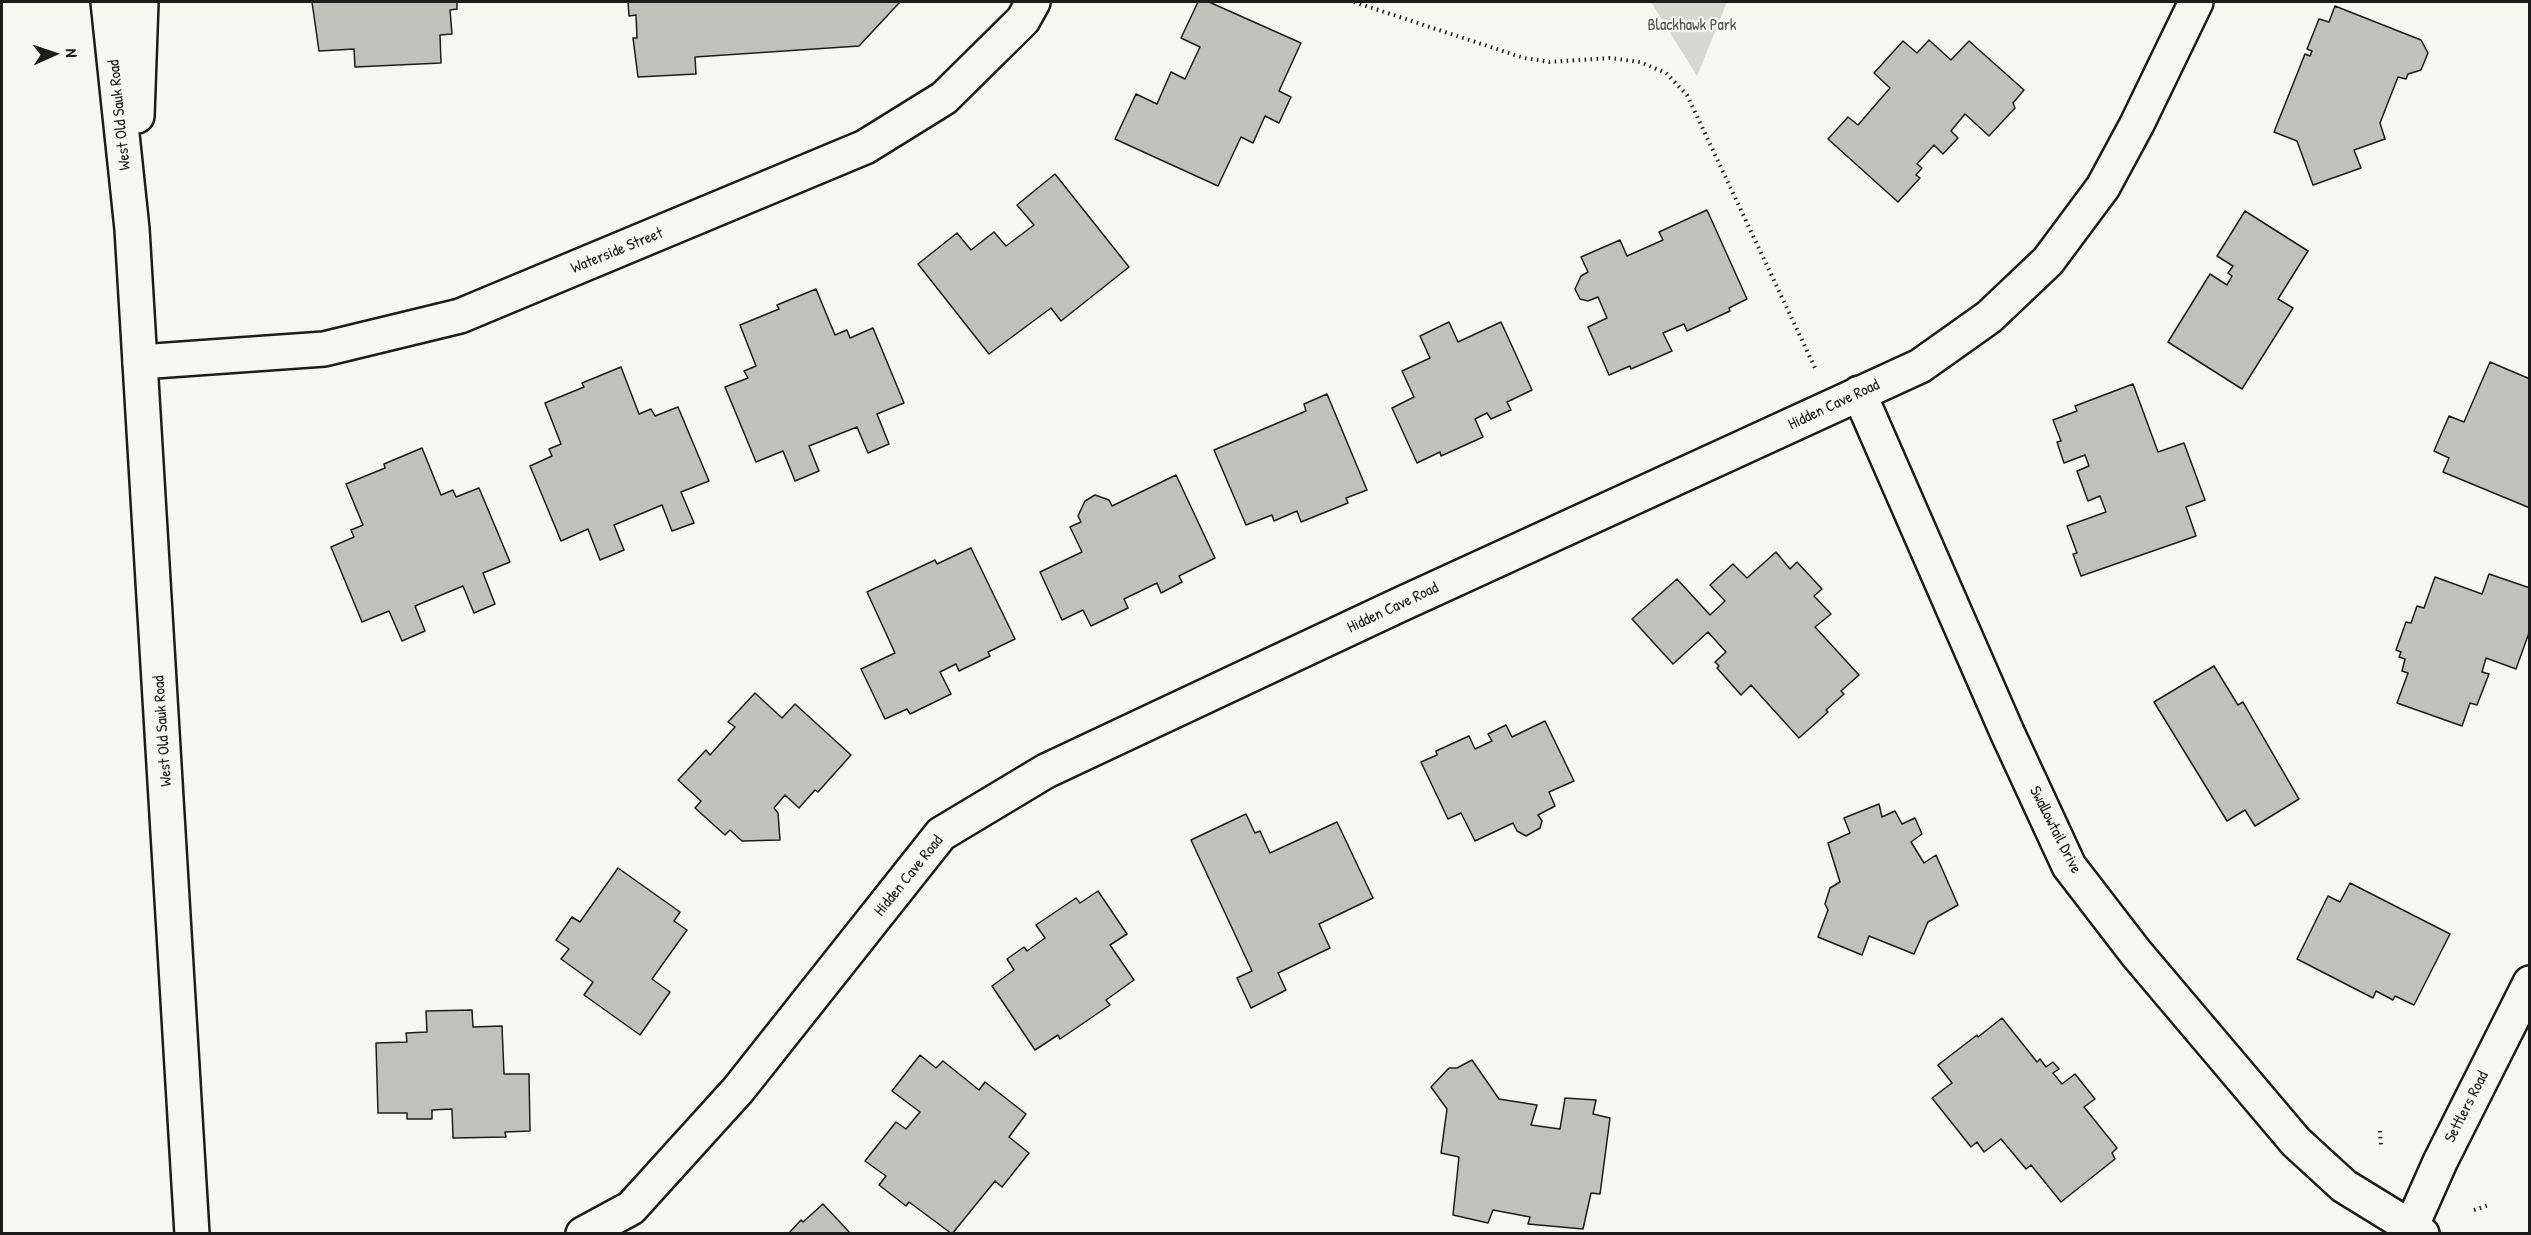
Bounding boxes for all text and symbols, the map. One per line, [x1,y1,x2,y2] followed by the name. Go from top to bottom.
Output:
[1648,16,1736,36] park label: Blackhawk Park
[24,24,84,84] north arrow
[61,48,83,58] text: N
[105,59,135,171] street label: West Old Sauk Road
[568,224,666,278] street label: Waterside Street
[1785,375,1883,435] street label: Hidden Cave Road
[1344,578,1442,638] street label: Hidden Cave Road
[150,675,176,787] street label: West Old Sauk Road
[2025,783,2085,877] street label: Swallowtail Drive
[871,832,947,920] street label: Hidden Cave Road
[2441,1068,2493,1146] street label: Settlers Road

